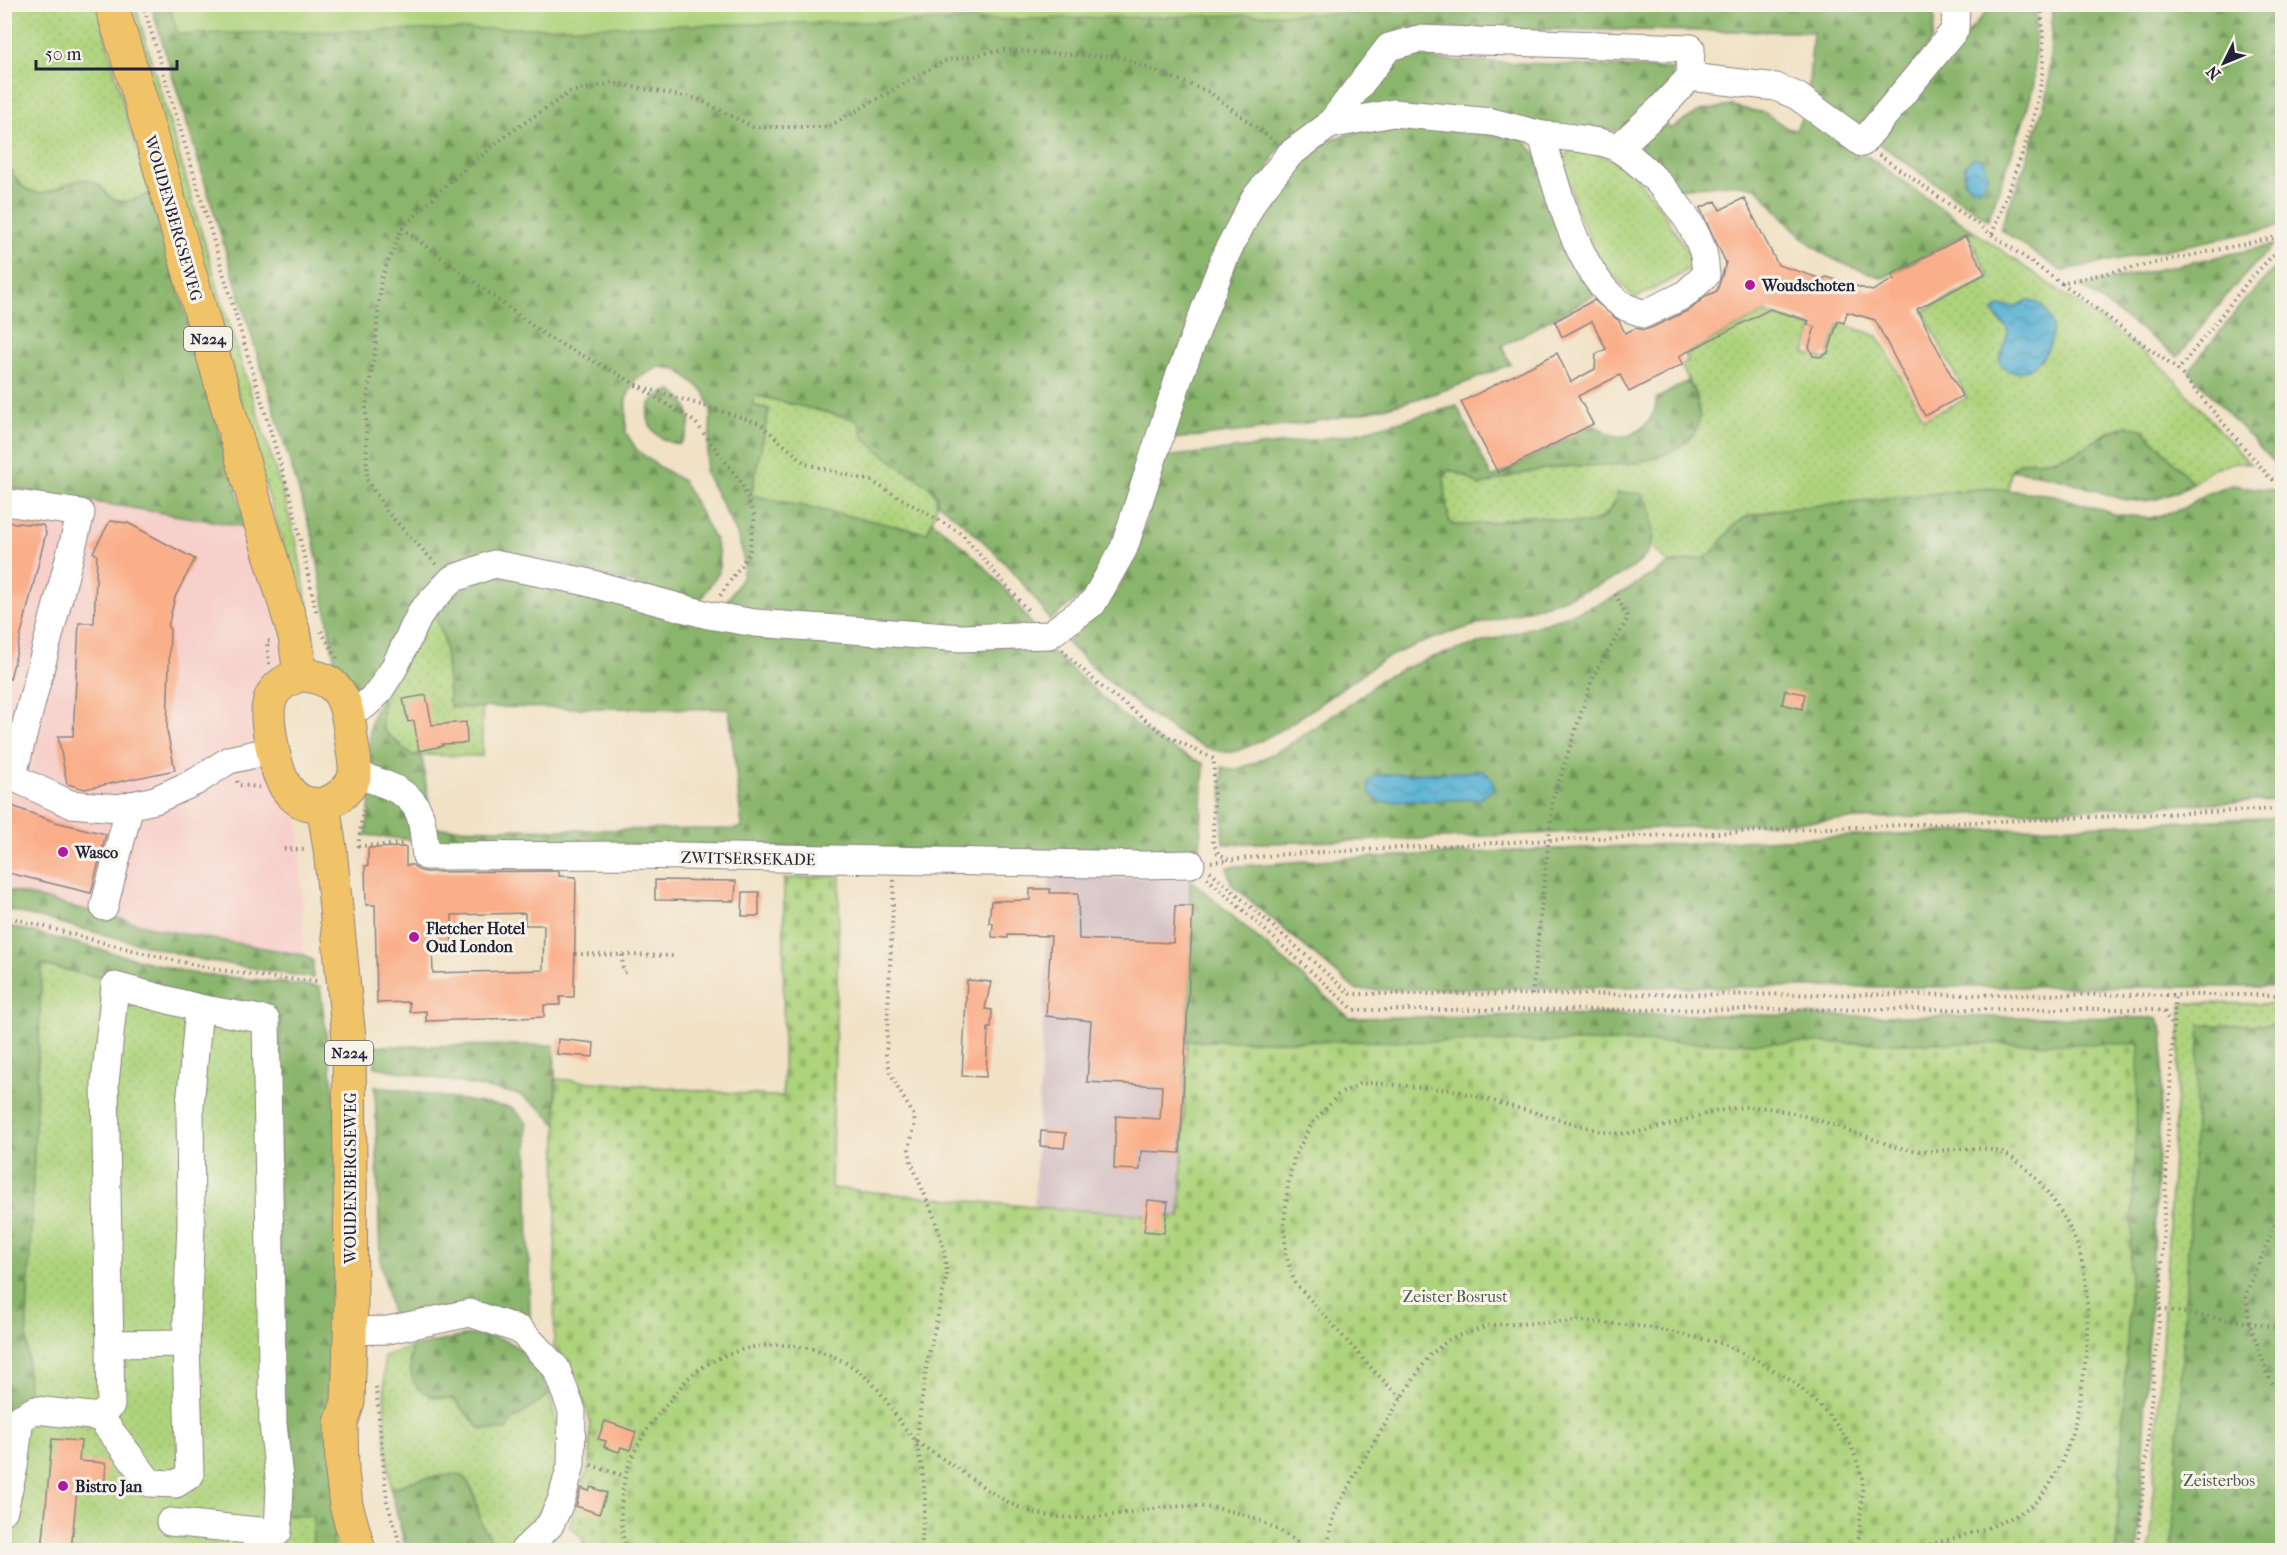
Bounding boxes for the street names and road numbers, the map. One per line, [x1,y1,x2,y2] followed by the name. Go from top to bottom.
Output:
[140,132,206,303] street label: WOUDENBERGSEWEG
[184,327,232,351] road number: N224
[680,848,816,869] street label: ZWITSERSEKADE
[325,1041,373,1065] road number: N224
[341,1092,360,1265] street label: WOUDENBERGSEWEG

